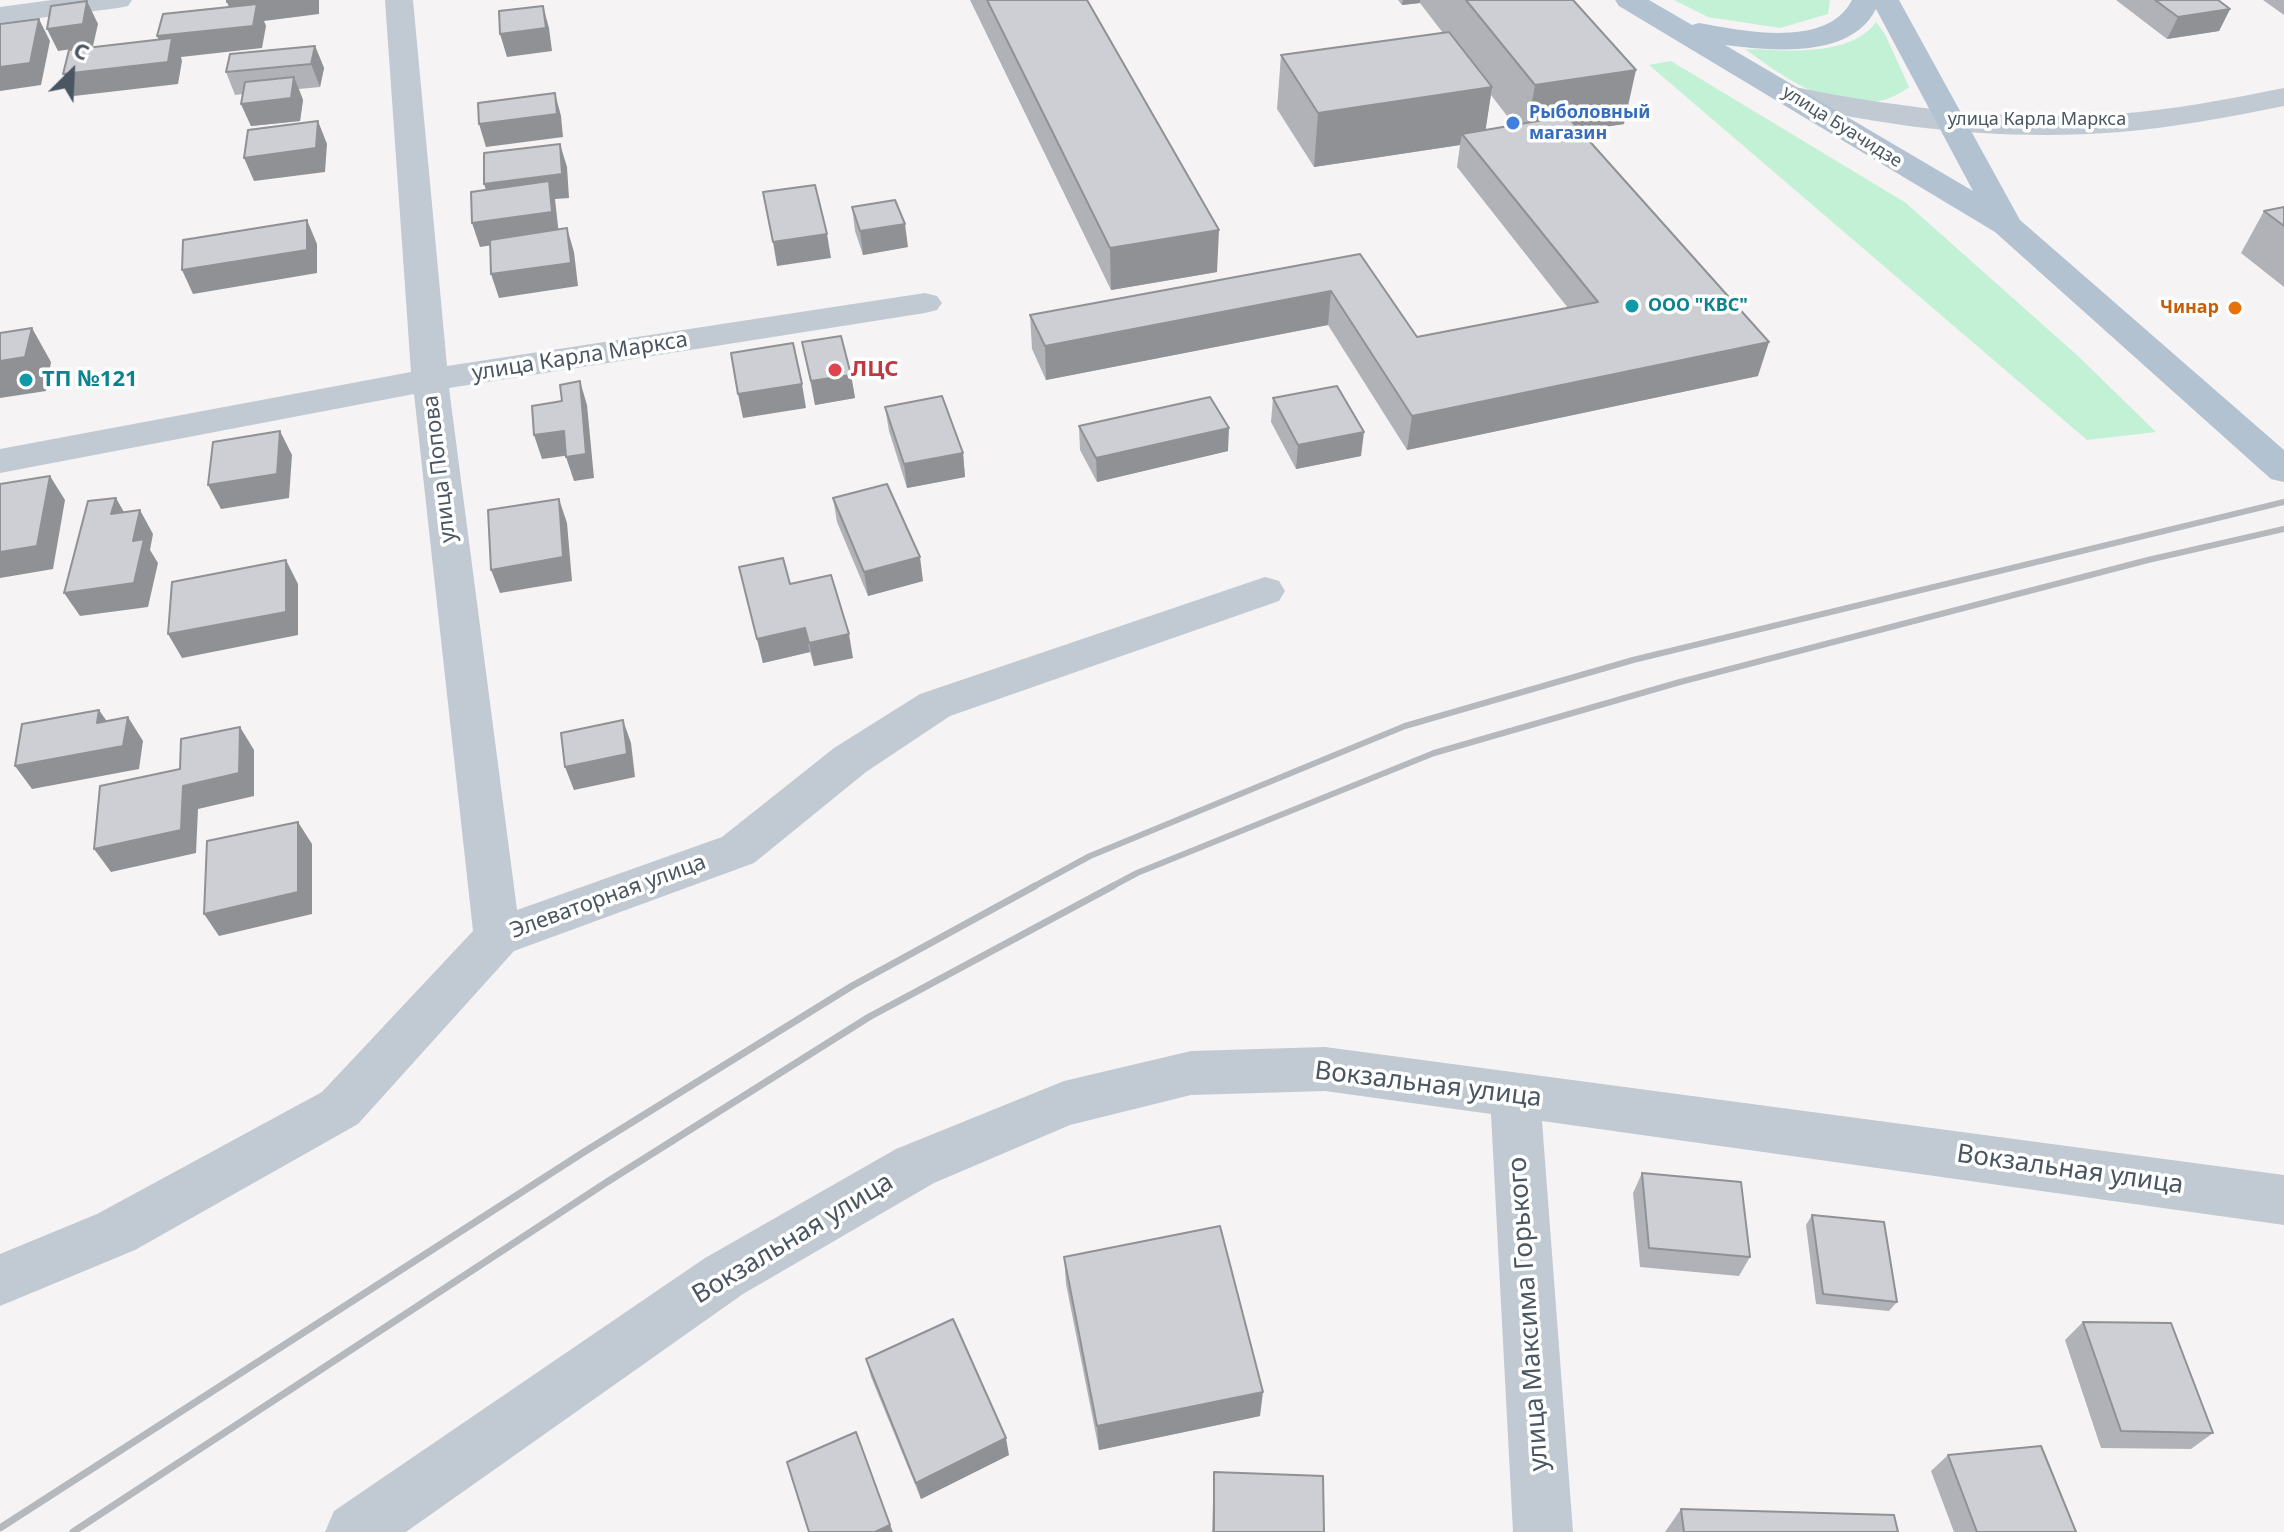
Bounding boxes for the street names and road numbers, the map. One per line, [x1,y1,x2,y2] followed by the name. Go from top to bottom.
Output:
[1778,82,1906,172] street label: улица Буачидзе
[1948,109,2126,131] street label: улица Карла Маркса
[470,327,690,387] street label: улица Карла Маркса
[418,394,462,544] street label: улица Попова
[506,849,710,945] street label: Элеваторная улица
[1313,1056,1543,1114] street label: Вокзальная улица
[1955,1139,2185,1201] street label: Вокзальная улица
[1502,1156,1556,1472] street label: улица Максима Горького
[687,1167,899,1311] street label: Вокзальная улица

